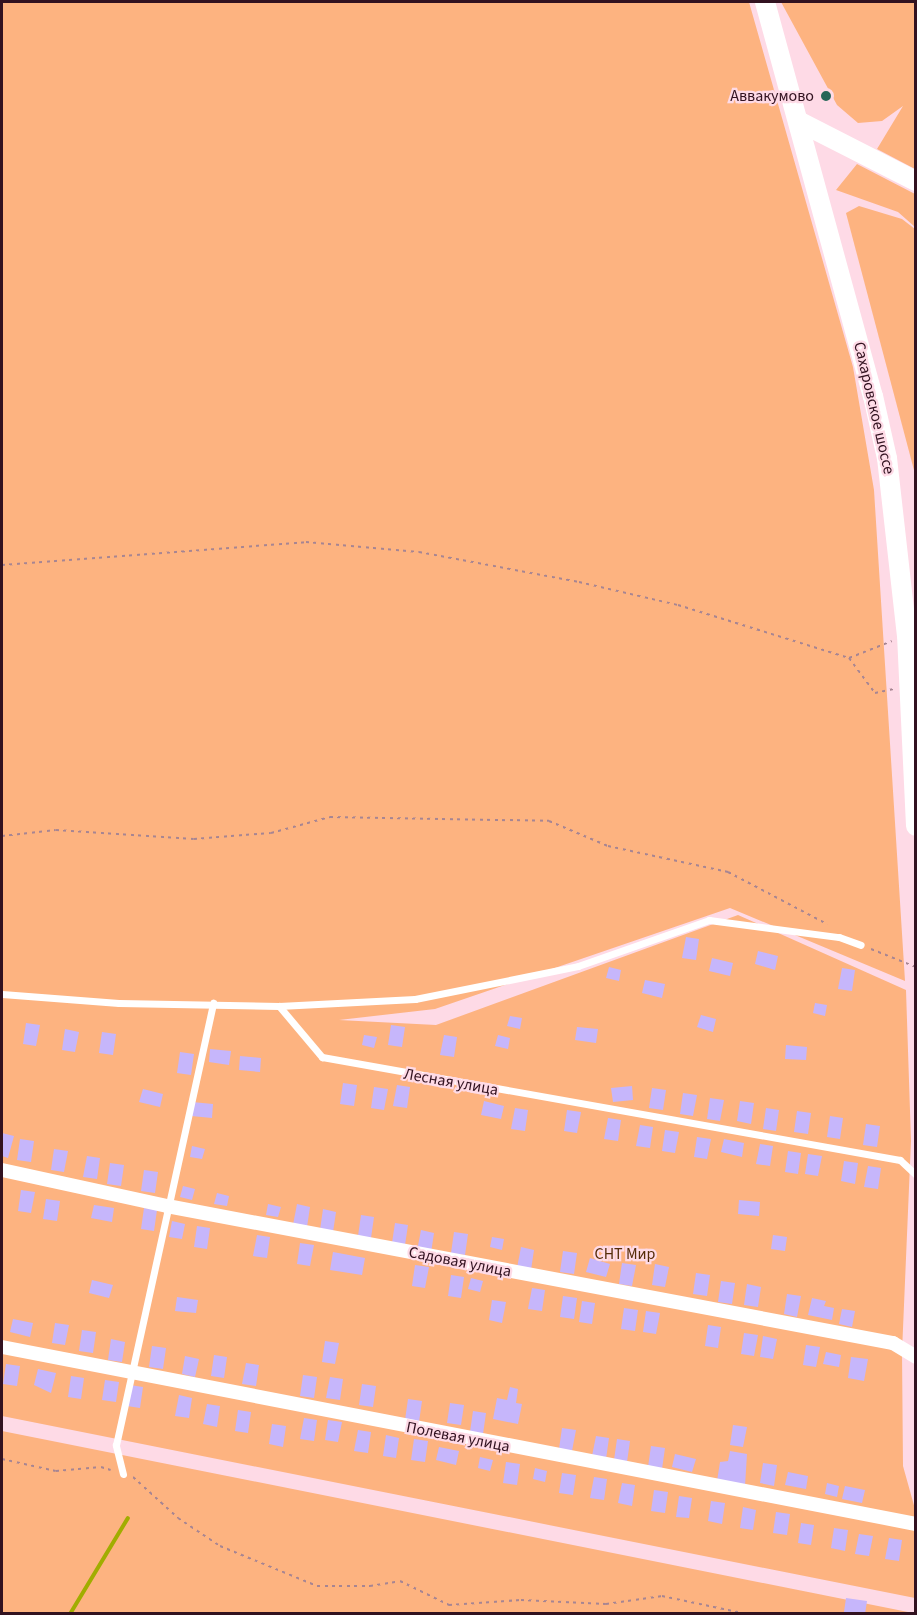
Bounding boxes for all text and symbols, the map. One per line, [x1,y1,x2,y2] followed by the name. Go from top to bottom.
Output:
[730,86,814,106] place label: Аввакумово
[819,89,833,103] marker: Аввакумово
[849,340,899,476] street label: Сахаровское шоссе
[402,1064,500,1100] street label: Лесная улица
[407,1243,513,1281] street label: Садовая улица
[595,1244,655,1264] park label: СНТ Мир
[405,1418,511,1456] street label: Полевая улица

